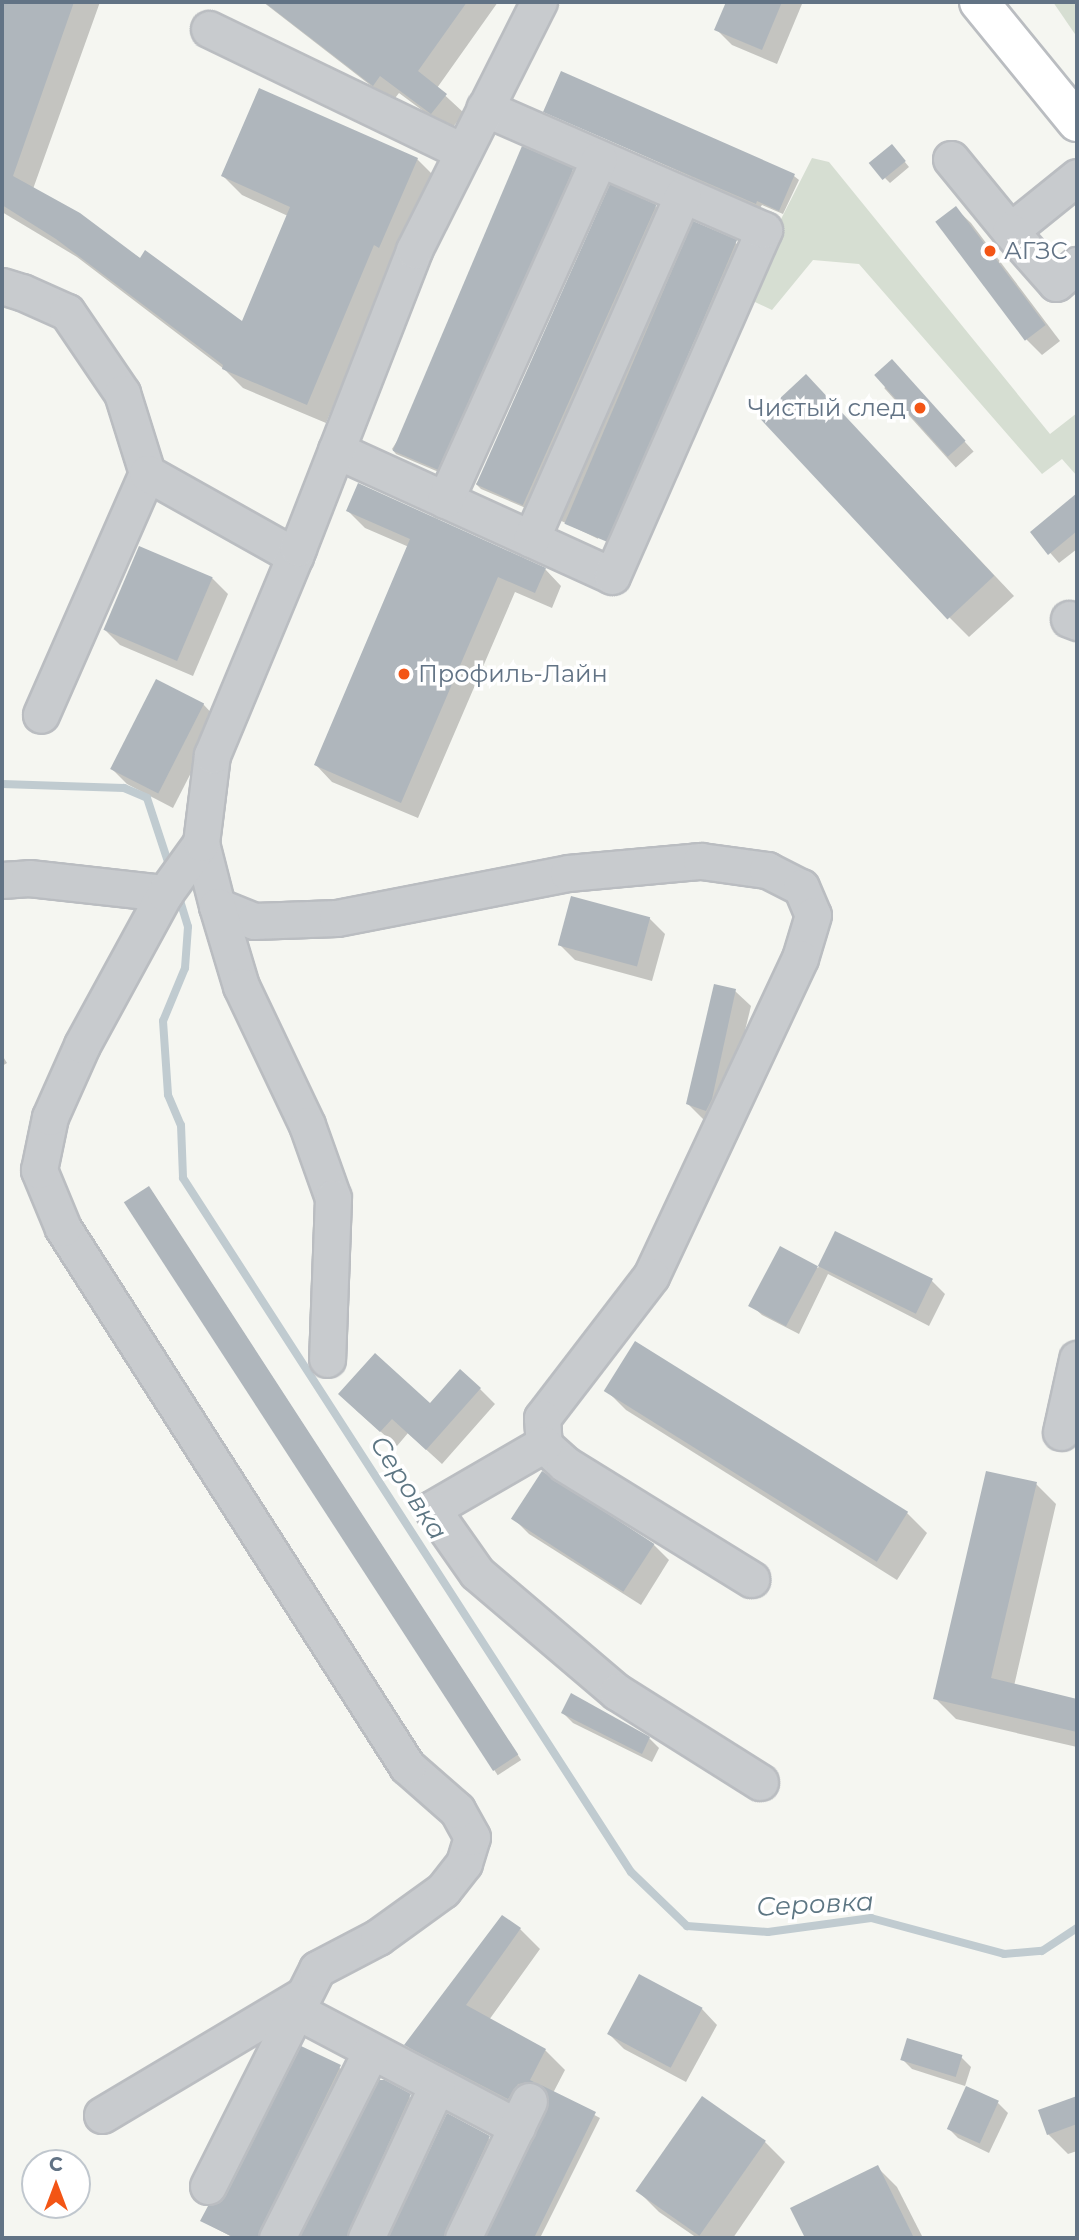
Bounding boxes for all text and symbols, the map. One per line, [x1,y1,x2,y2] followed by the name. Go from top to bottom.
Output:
[1004,237,1068,265] place label: АГЗС
[982,243,998,259] marker: АГЗС
[748,394,906,422] place label: Чистый след
[912,400,928,416] marker: Чистый след
[418,660,608,688] place label: Профиль-Лайн
[396,666,412,682] marker: Профиль-Лайн
[363,1430,453,1546] water label: Серовка
[755,1886,875,1924] water label: Серовка
[21,2149,91,2219] north arrow
[49,2153,63,2176] text: С

